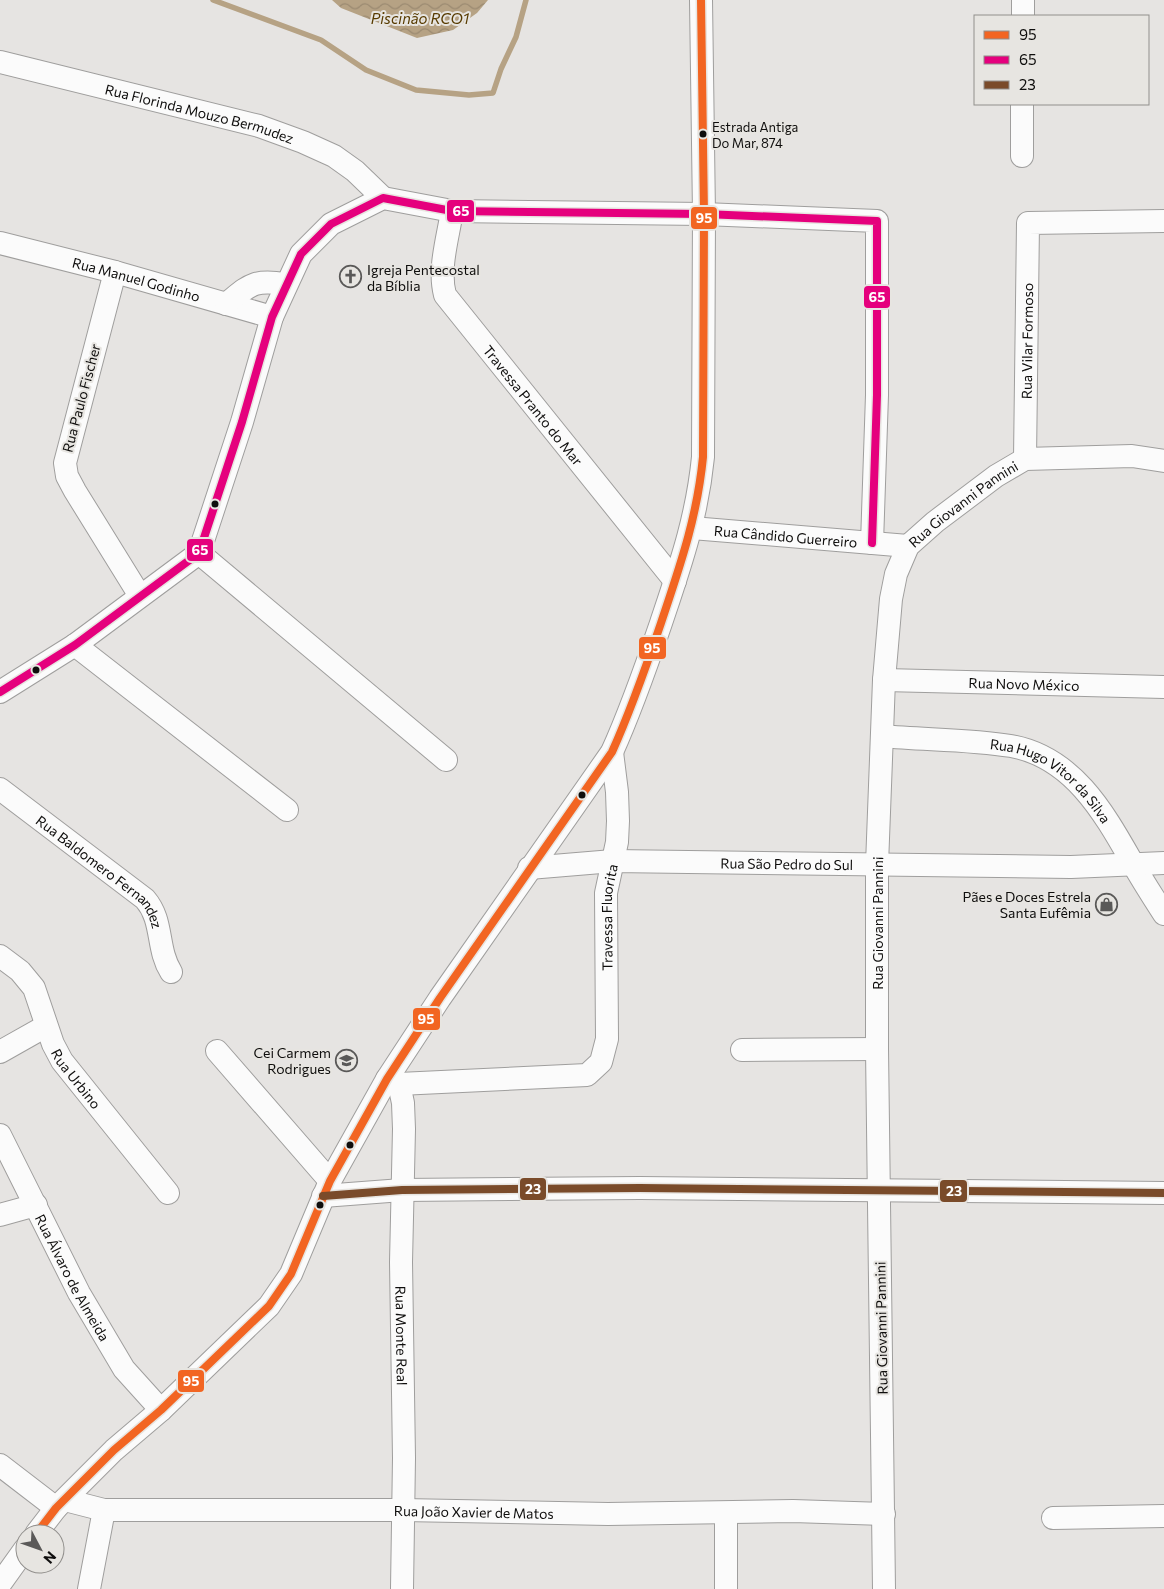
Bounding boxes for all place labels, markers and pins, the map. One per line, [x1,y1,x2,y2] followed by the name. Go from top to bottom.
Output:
[712,119,798,151] place label: Estrada Antiga Do Mar, 874
[698,129,708,139] marker: Estrada Antiga Do Mar, 874
[367,261,480,294] place label: Igreja Pentecostal da Bíblia
[339,265,363,289] church icon: Igreja Pentecostal da Bíblia
[210,499,220,509] unlabelled marker
[31,665,41,675] unlabelled marker
[577,790,587,800] unlabelled marker
[962,888,1091,921] place label: Pães e Doces Estrela Santa Eufêmia
[1095,892,1119,916] shop icon: Pães e Doces Estrela Santa Eufêmia
[253,1044,331,1077] place label: Cei Carmem Rodrigues
[335,1048,359,1072] school or university icon: Cei Carmem Rodrigues
[345,1140,355,1150] unlabelled marker
[315,1200,325,1210] unlabelled marker

